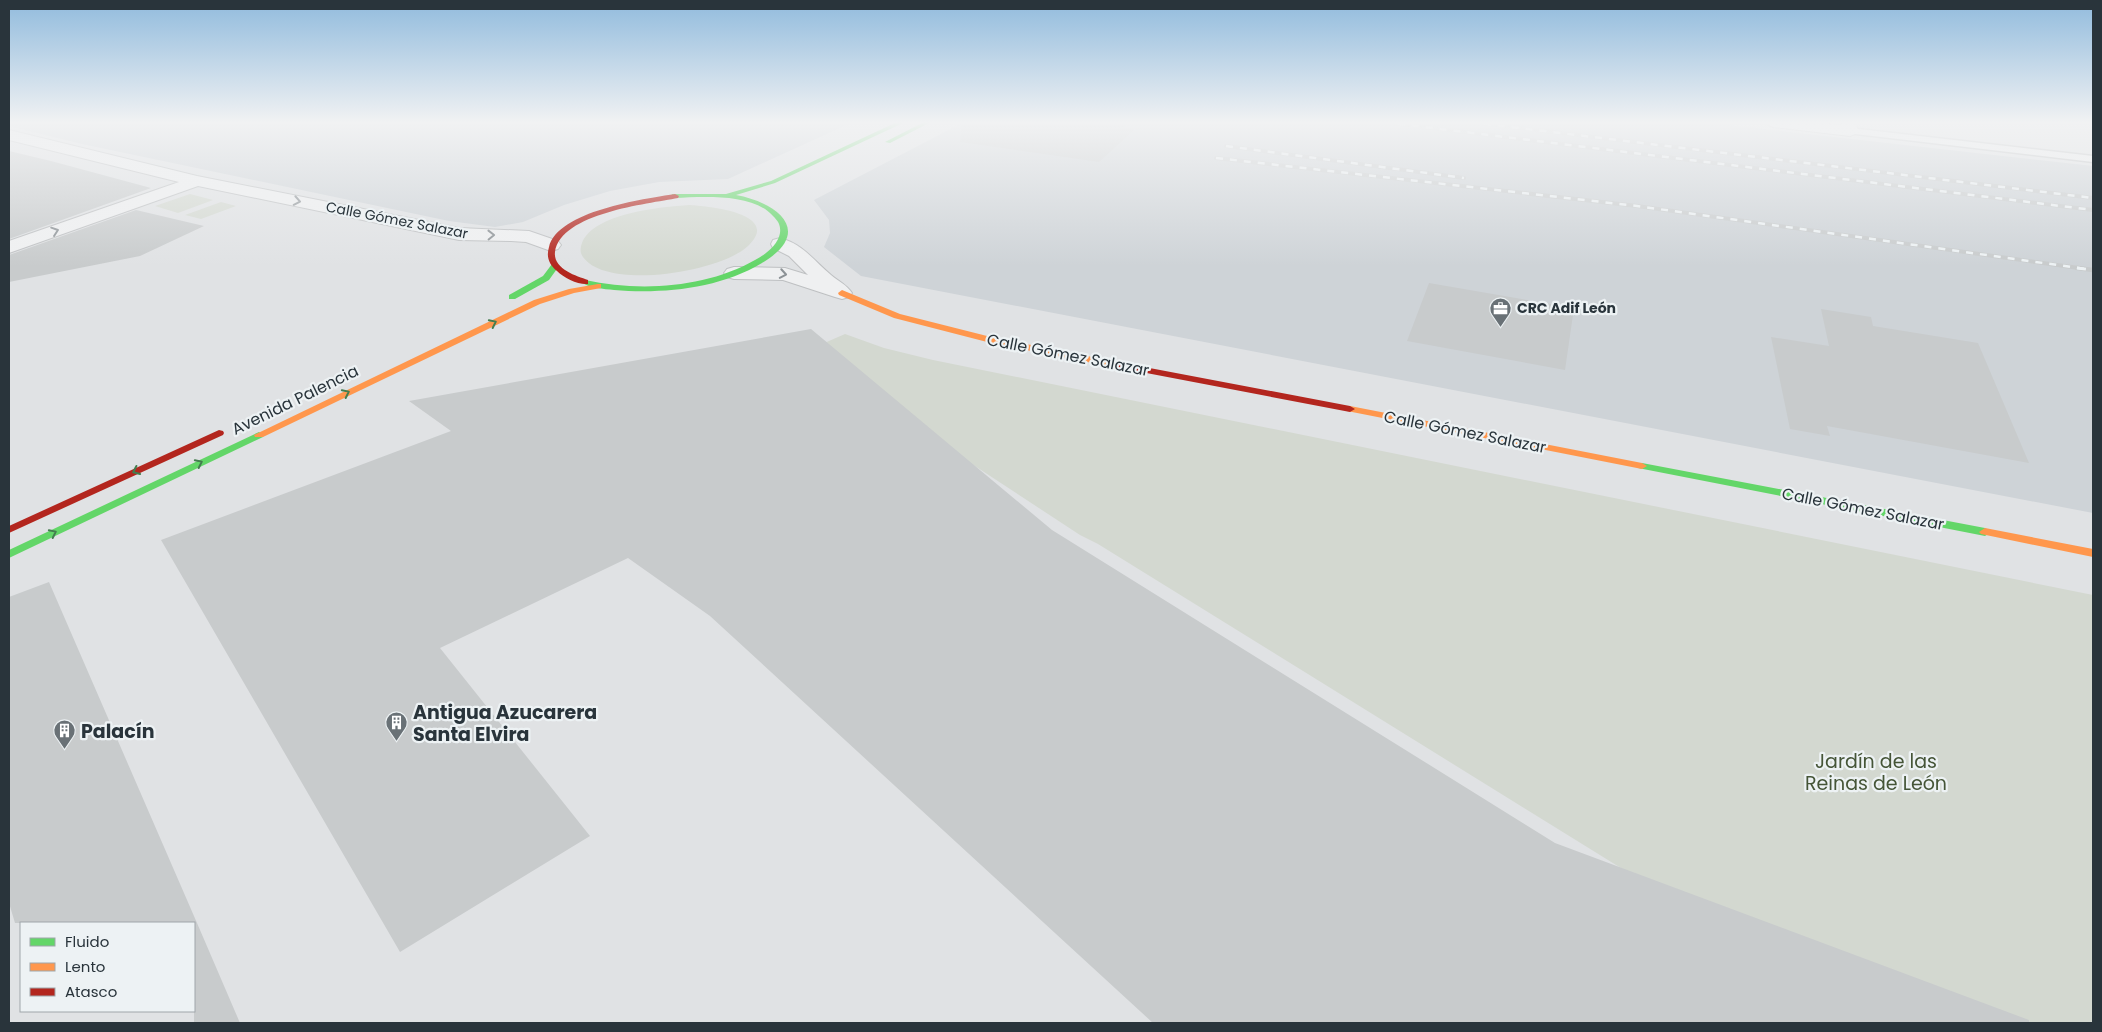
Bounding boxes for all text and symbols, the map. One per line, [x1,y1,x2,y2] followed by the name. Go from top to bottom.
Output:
[292,195,301,206] one-way arrow
[324,196,470,244] street label: Calle Gómez Salazar
[50,226,59,236] one-way arrow
[488,230,495,240] one-way arrow
[779,268,787,278] one-way arrow
[1489,296,1513,327] office icon: CRC Adif León
[1517,298,1616,318] place label: CRC Adif León
[488,319,497,329] one-way arrow
[985,328,1151,382] street label: Calle Gómez Salazar
[228,359,362,441] street label: Avenida Palencia
[341,389,350,399] one-way arrow
[1382,405,1548,459] street label: Calle Gómez Salazar
[194,459,203,469] one-way arrow
[132,465,141,476] one-way arrow
[1780,482,1946,536] street label: Calle Gómez Salazar
[48,529,57,539] one-way arrow
[413,699,597,748] place label: Antigua Azucarera Santa Elvira
[385,711,409,742] building icon: Antigua Azucarera Santa Elvira
[81,718,155,745] place label: Palacín
[53,719,77,750] building icon: Palacín
[1805,748,1947,797] park label: Jardín de las Reinas de León
[20,922,195,1012] legend
[65,931,109,952] text: Fluido
[65,956,105,977] text: Lento
[65,981,117,1002] text: Atasco

